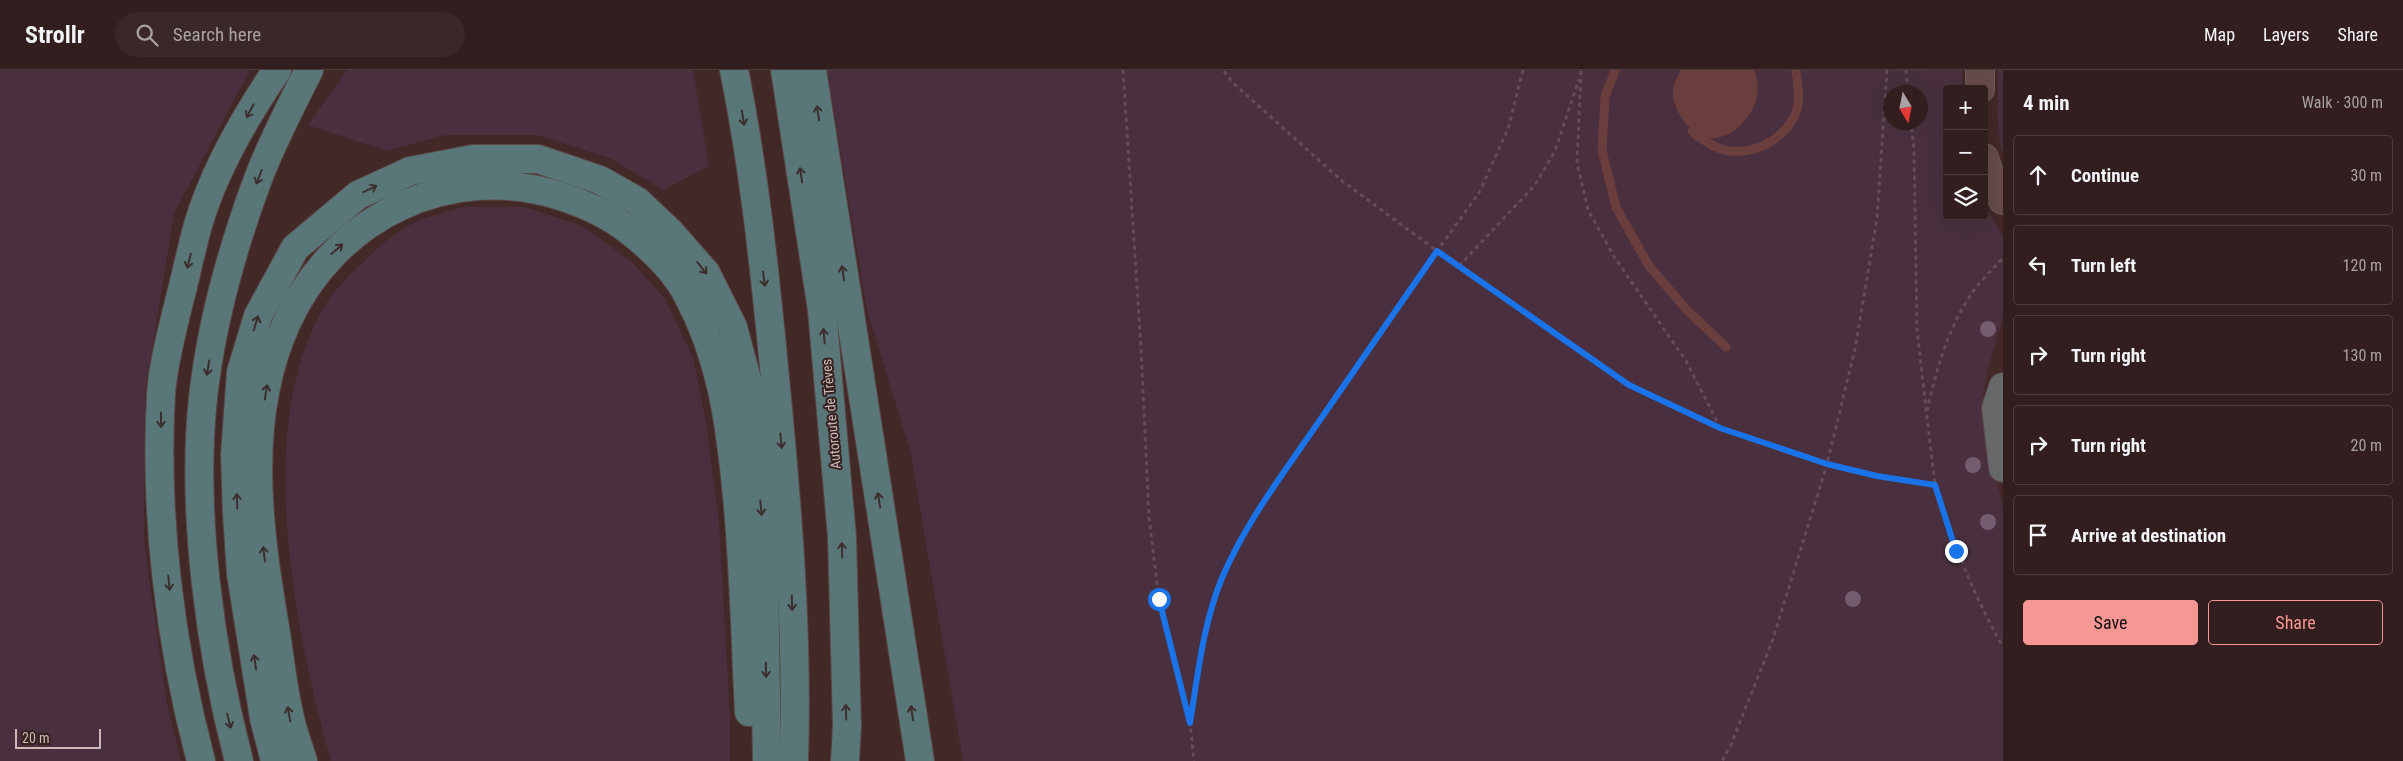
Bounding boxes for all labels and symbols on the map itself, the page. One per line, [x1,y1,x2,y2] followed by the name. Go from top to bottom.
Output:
[1883,85,1928,130] north arrow
[245,103,255,118] one-way arrow
[813,105,823,121] one-way arrow
[739,109,749,125] one-way arrow
[796,167,806,183] one-way arrow
[254,169,263,185] one-way arrow
[362,184,377,194] one-way arrow
[331,244,344,255] one-way arrow
[184,252,193,268] one-way arrow
[696,262,707,275] one-way arrow
[838,266,848,282] one-way arrow
[759,271,769,287] one-way arrow
[251,315,261,331] one-way arrow
[819,328,829,344] one-way arrow
[818,358,844,470] street label: Autoroute de Trèves
[203,360,213,376] one-way arrow
[261,385,271,401] one-way arrow
[156,412,166,428] one-way arrow
[776,432,786,448] one-way arrow
[232,493,241,509] one-way arrow
[874,493,884,509] one-way arrow
[757,499,766,515] one-way arrow
[1945,540,1968,563] route end
[837,542,847,558] one-way arrow
[259,546,269,562] one-way arrow
[164,574,173,590] one-way arrow
[1148,588,1171,611] route start
[787,594,797,610] one-way arrow
[249,654,259,670] one-way arrow
[761,662,771,678] one-way arrow
[841,705,851,721] one-way arrow
[907,705,917,721] one-way arrow
[284,707,294,723] one-way arrow
[225,712,234,728] one-way arrow
[15,726,101,749] scale bar

